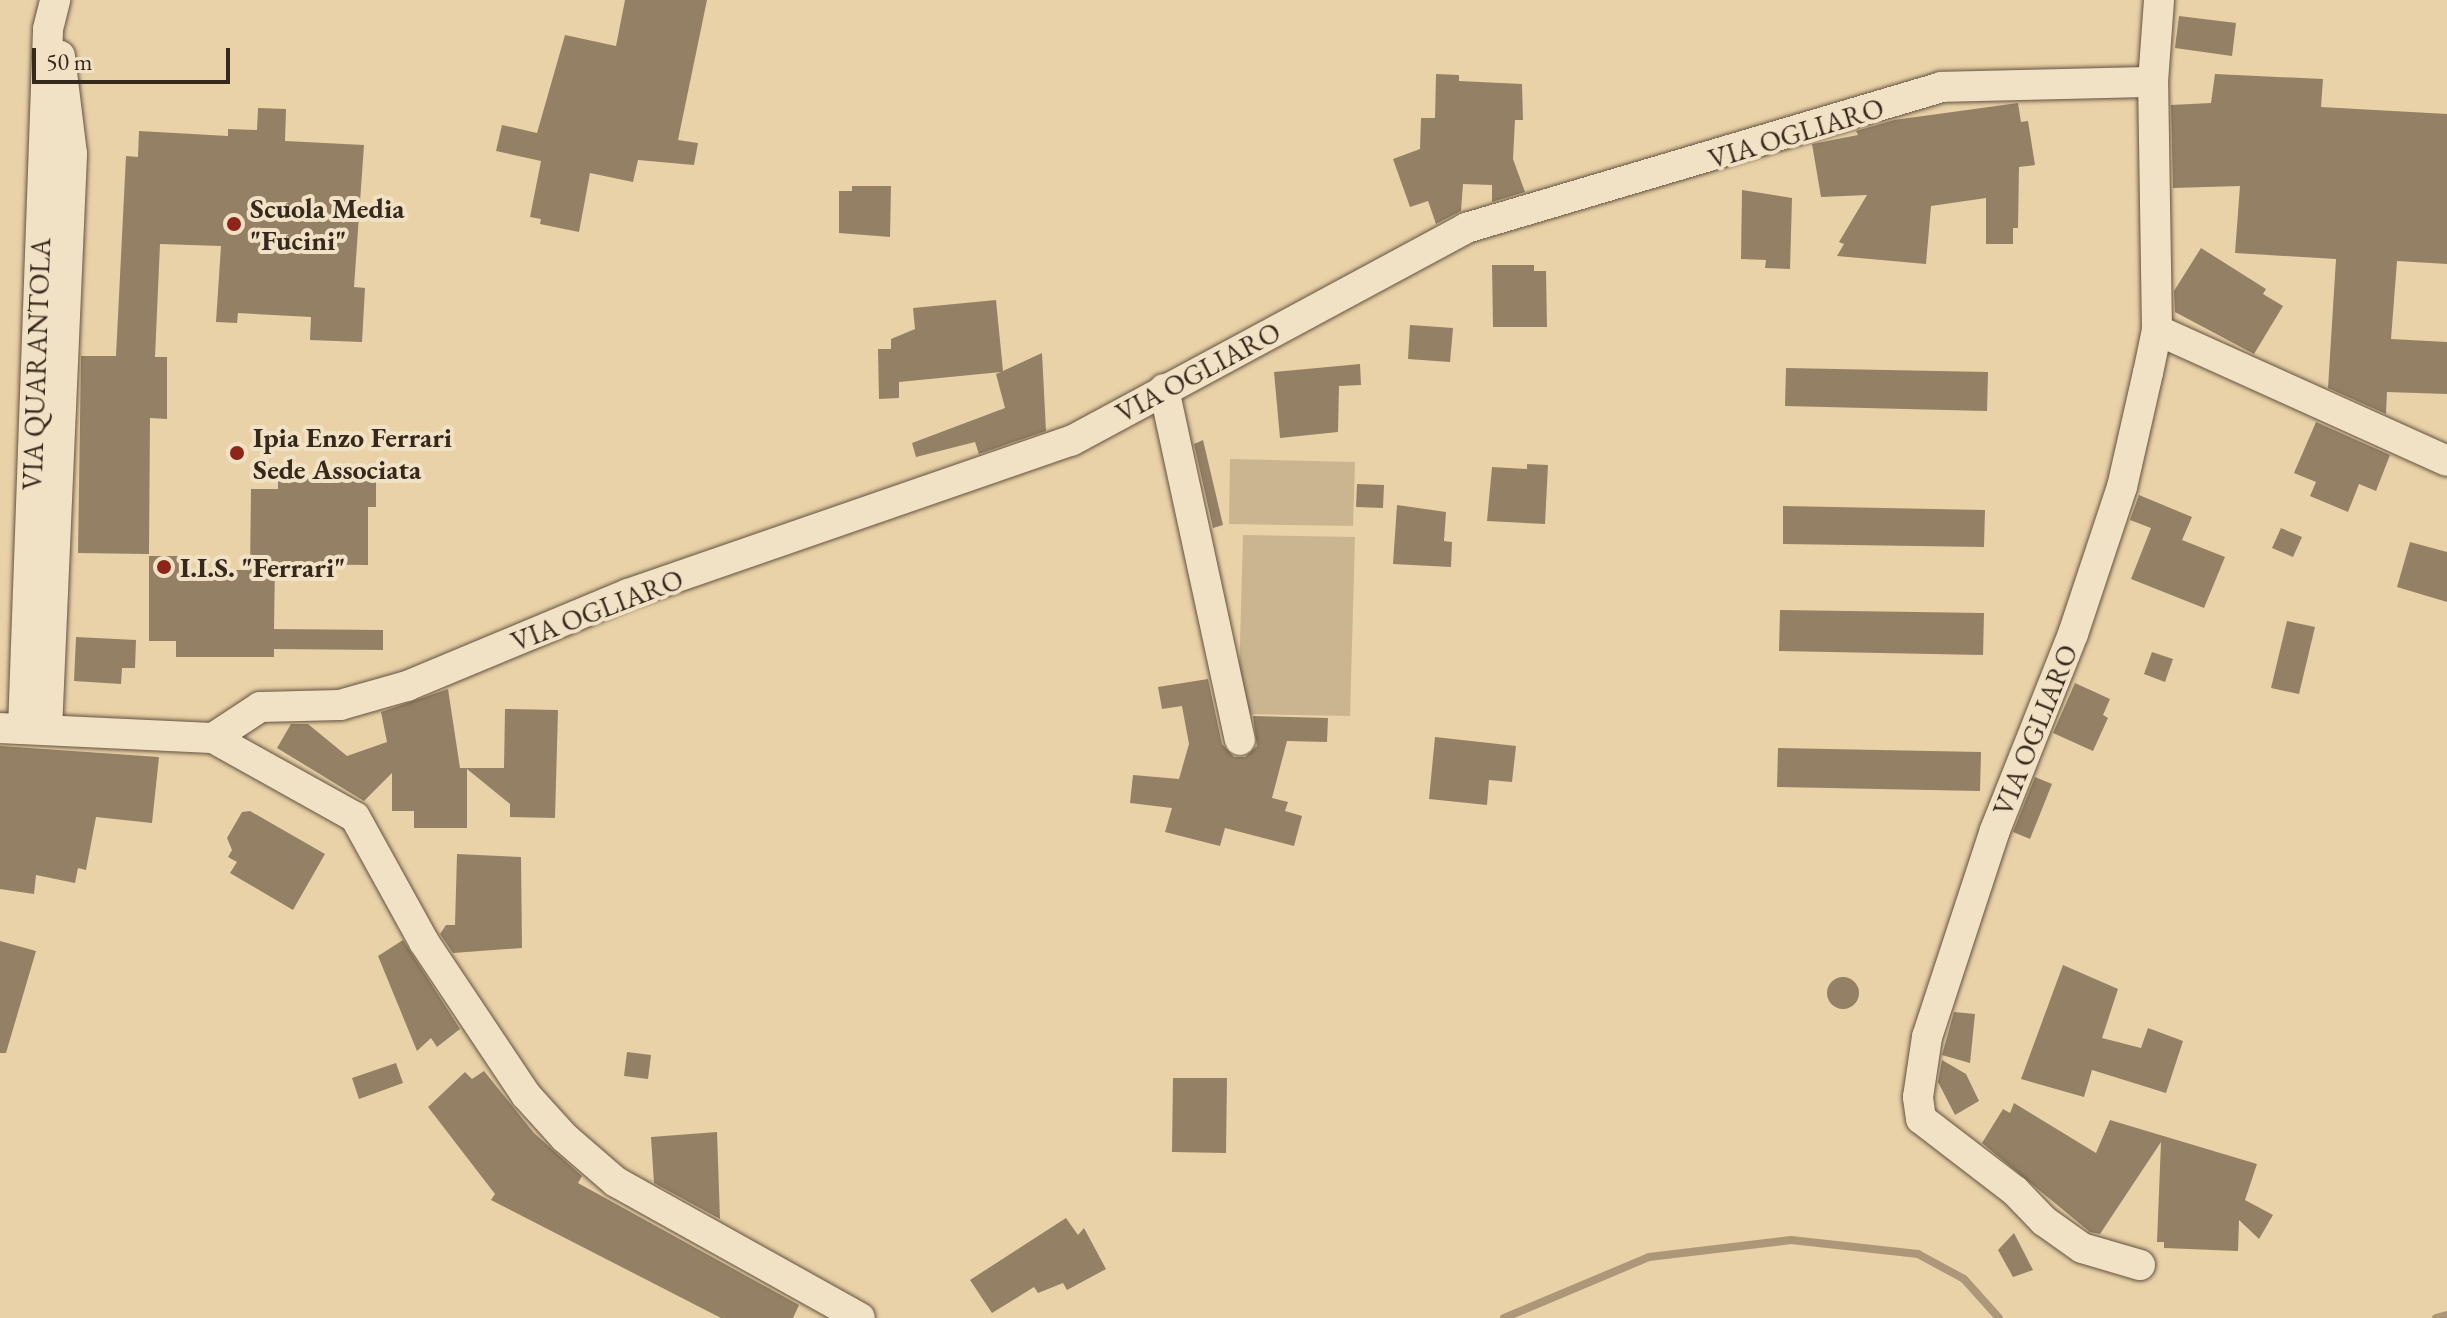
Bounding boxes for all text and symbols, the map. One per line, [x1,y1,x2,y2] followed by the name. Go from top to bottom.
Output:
[36,32,234,82] scale bar
[46,46,93,77] text: 50 m
[1704,90,1888,176] street label: VIA OGLIARO
[250,191,404,257] place label: Scuola Media "Fucini"
[225,215,243,233] marker: Scuola Media "Fucini"
[15,237,57,491] street label: VIA QUARANTOLA
[1110,315,1286,429] street label: VIA OGLIARO
[253,420,452,486] place label: Ipia Enzo Ferrari Sede Associata
[228,444,246,462] marker: Ipia Enzo Ferrari Sede Associata
[180,550,345,584] place label: I.I.S. "Ferrari"
[155,558,173,576] marker: I.I.S. "Ferrari"
[506,562,688,658] street label: VIA OGLIARO
[1985,639,2085,821] street label: VIA OGLIARO

